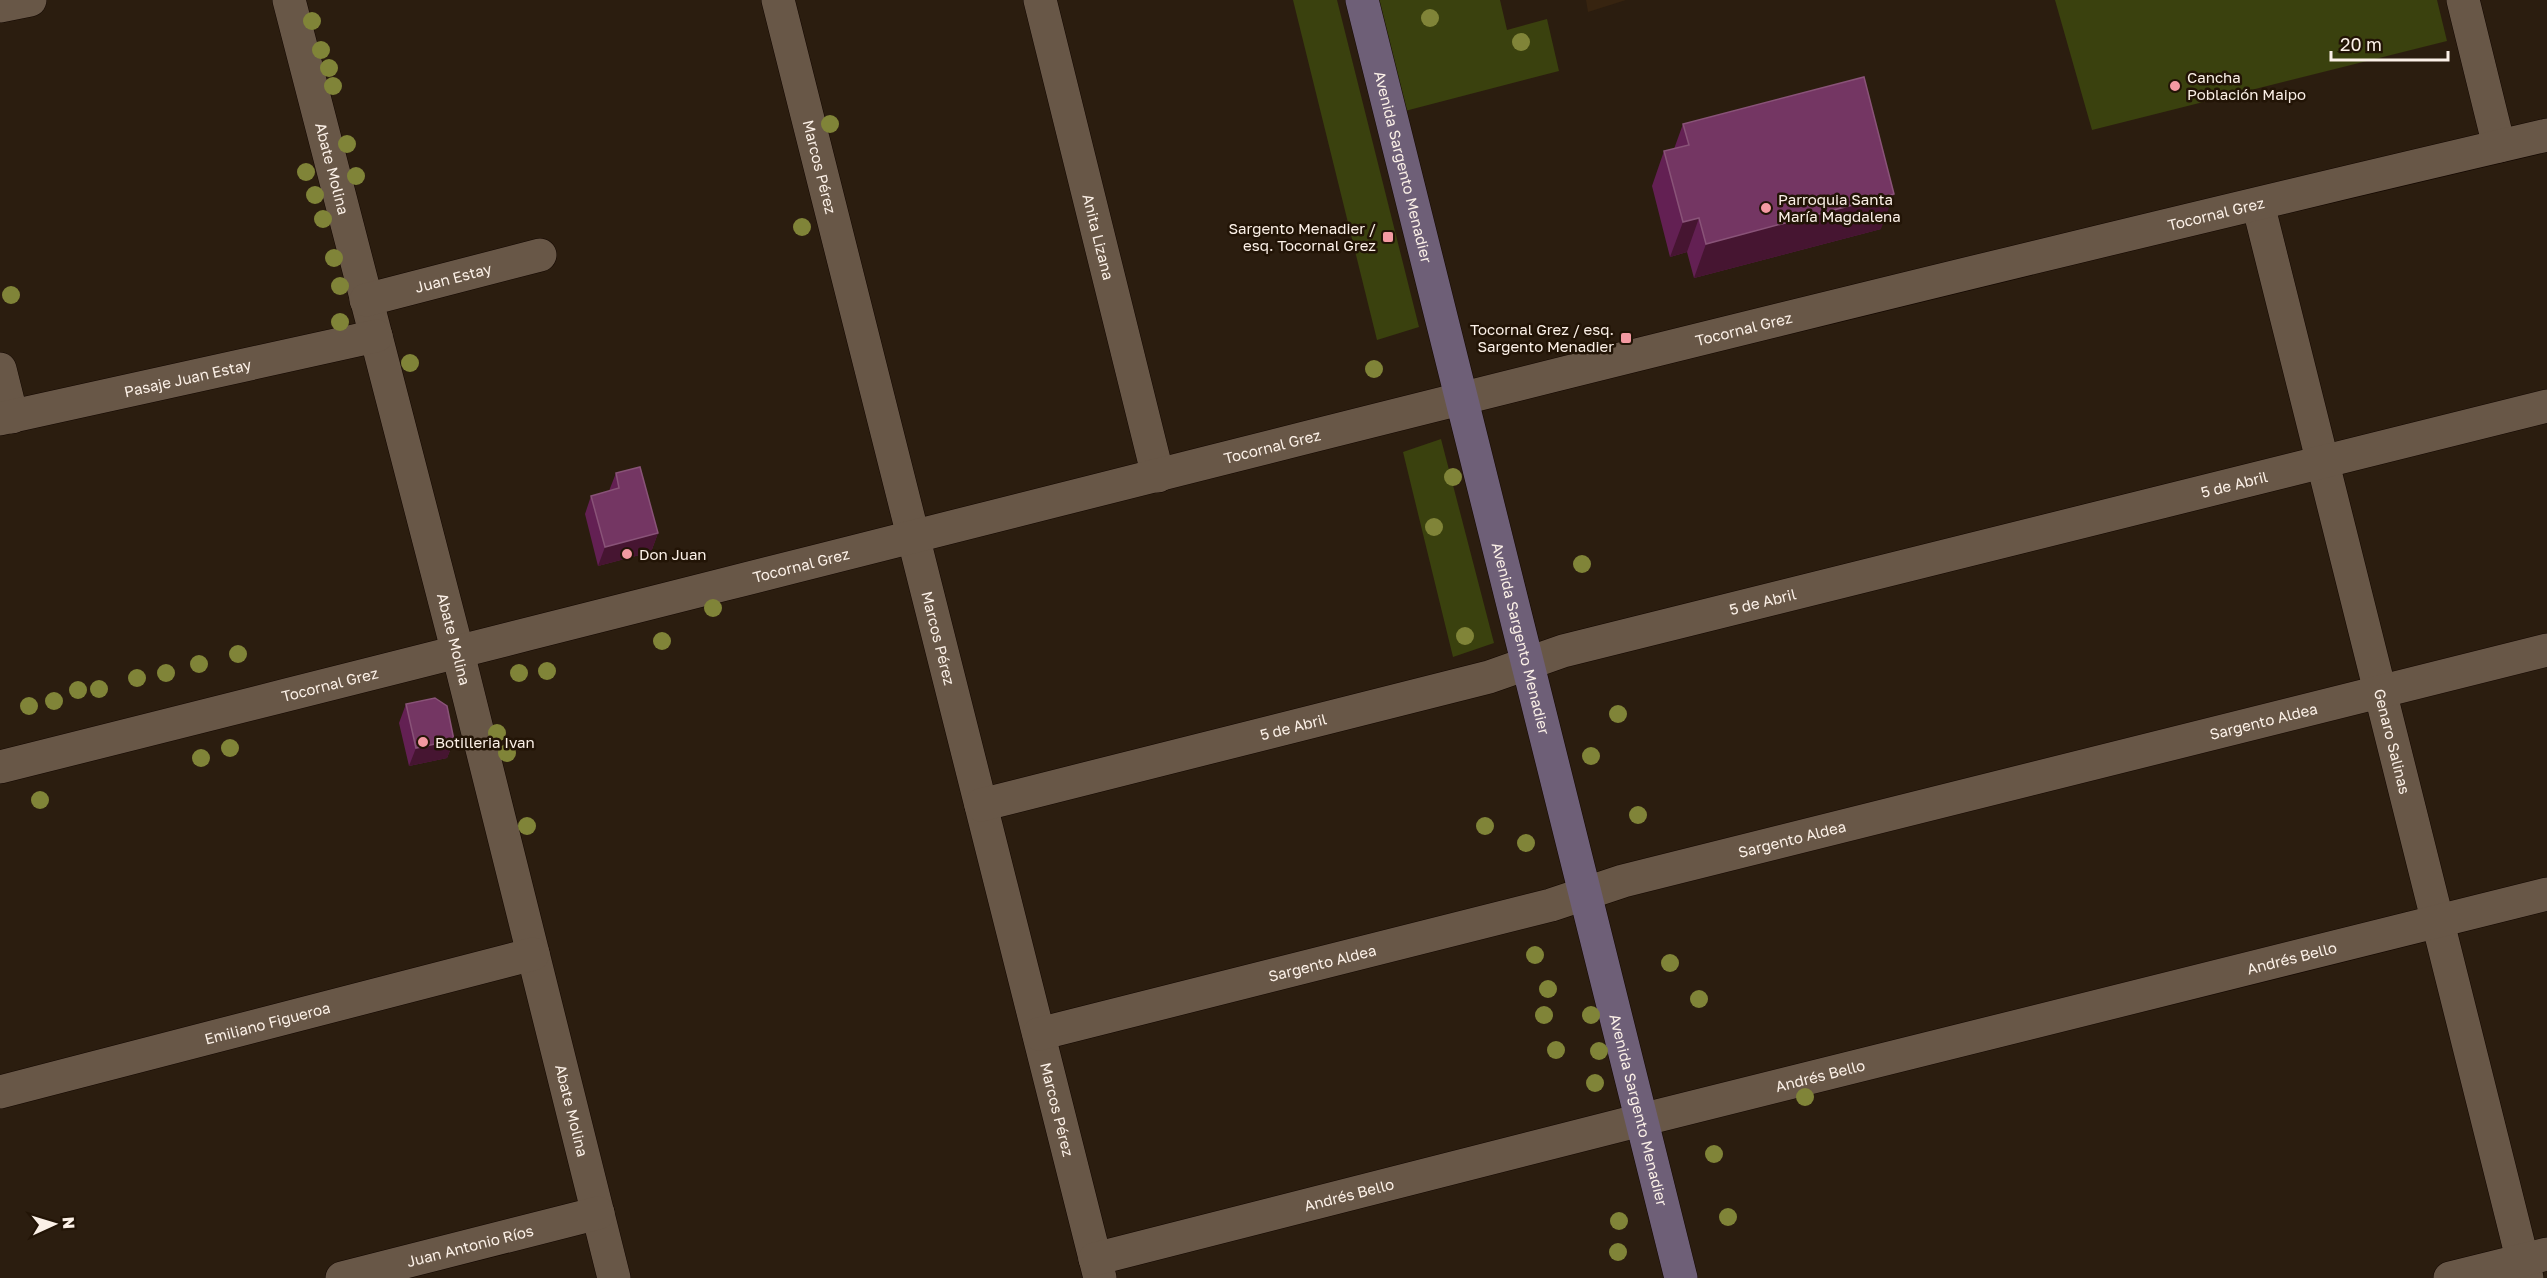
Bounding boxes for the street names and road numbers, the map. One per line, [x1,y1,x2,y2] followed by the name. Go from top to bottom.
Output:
[1371,69,1436,265] street label: Avenida Sargento Menadier
[800,118,841,216] street label: Marcos Pérez
[312,120,353,216] street label: Abate Molina
[1079,192,1118,282] street label: Anita Lizana
[2166,193,2266,234] street label: Tocornal Grez
[413,259,494,296] street label: Juan Estay
[1694,308,1794,349] street label: Tocornal Grez
[122,355,253,400] street label: Pasaje Juan Estay
[1222,425,1323,467] street label: Tocornal Grez
[2199,467,2270,501] street label: 5 de Abril
[1489,540,1554,737] street label: Avenida Sargento Menadier
[751,544,851,586] street label: Tocornal Grez
[1727,584,1798,618] street label: 5 de Abril
[918,589,959,687] street label: Marcos Pérez
[434,591,475,687] street label: Abate Molina
[280,663,380,705] street label: Tocornal Grez
[2371,687,2414,796] street label: Genaro Salinas
[2208,699,2319,743] street label: Sargento Aldea
[1258,709,1329,743] street label: 5 de Abril
[1736,817,1848,861] street label: Sargento Aldea
[2245,938,2338,978] street label: Andrés Bello
[1266,940,1378,985] street label: Sargento Aldea
[202,998,332,1048] street label: Emiliano Figueroa
[1606,1012,1672,1208] street label: Avenida Sargento Menadier
[1773,1055,1867,1095] street label: Andrés Bello
[1037,1060,1078,1159] street label: Marcos Pérez
[552,1062,592,1159] street label: Abate Molina
[1302,1174,1396,1214] street label: Andrés Bello
[405,1221,535,1270] street label: Juan Antonio Ríos

